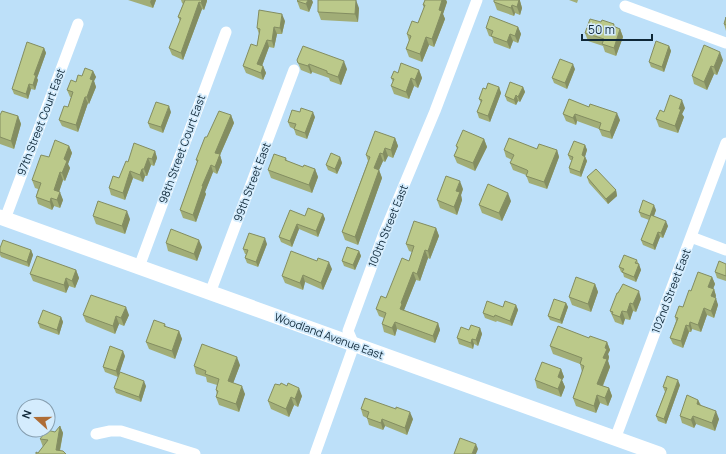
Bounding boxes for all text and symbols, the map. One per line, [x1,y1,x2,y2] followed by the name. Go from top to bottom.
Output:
[582,16,652,42] scale bar
[588,21,615,38] text: 50 m
[13,66,68,178] street label: 97th Street Court East
[155,92,208,205] street label: 98th Street Court East
[230,140,274,224] street label: 99th Street East
[364,182,411,269] street label: 100th Street East
[647,246,694,335] street label: 102nd Street East
[272,309,386,362] street label: Woodland Avenue East
[16,398,56,438] north arrow
[18,408,35,421] text: N

